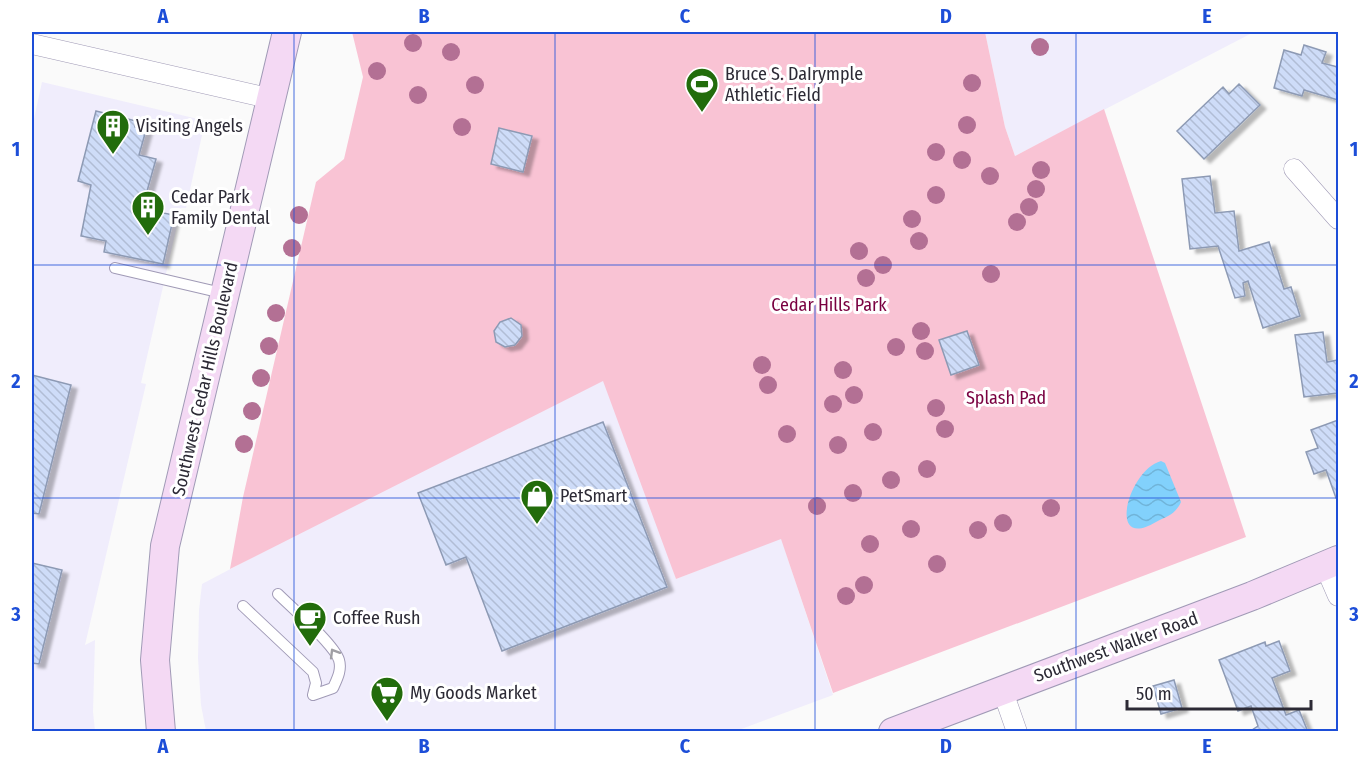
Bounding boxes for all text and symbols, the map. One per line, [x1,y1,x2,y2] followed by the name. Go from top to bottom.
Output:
[157,4,170,28] text: A
[418,4,430,28] text: B
[680,4,691,28] text: C
[940,4,952,28] text: D
[1202,4,1212,28] text: E
[725,63,863,106] place label: Bruce S. DaIrymple Athletic Field
[684,66,720,113] sports icon: Bruce S. DaIrymple Athletic Field
[95,108,131,155] building icon: Visiting Angels
[136,115,243,137] place label: Visiting Angels
[12,137,20,161] text: 1
[1350,137,1358,161] text: 1
[171,186,270,229] place label: Cedar Park Family Dental
[130,189,166,236] building icon: Cedar Park Family Dental
[167,260,243,498] street label: Southwest Cedar Hills Boulevard
[771,294,887,316] park label: Cedar Hills Park
[10,369,21,393] text: 2
[1348,369,1359,393] text: 2
[966,387,1046,409] park label: Splash Pad
[519,478,555,525] shop icon: PetSmart
[560,485,628,507] place label: PetSmart
[292,600,328,647] cafe icon: Coffee Rush
[10,602,21,626] text: 3
[1348,602,1359,626] text: 3
[333,607,421,629] place label: Coffee Rush
[1031,607,1201,687] street label: Southwest Walker Road
[330,649,341,660] one-way arrow
[1127,673,1312,711] scale bar
[369,675,405,722] supermarket icon: My Goods Market
[410,682,537,704] place label: My Goods Market
[1136,683,1172,705] text: 50 m
[157,734,170,758] text: A
[418,734,430,758] text: B
[680,734,691,758] text: C
[940,734,952,758] text: D
[1202,734,1212,758] text: E

